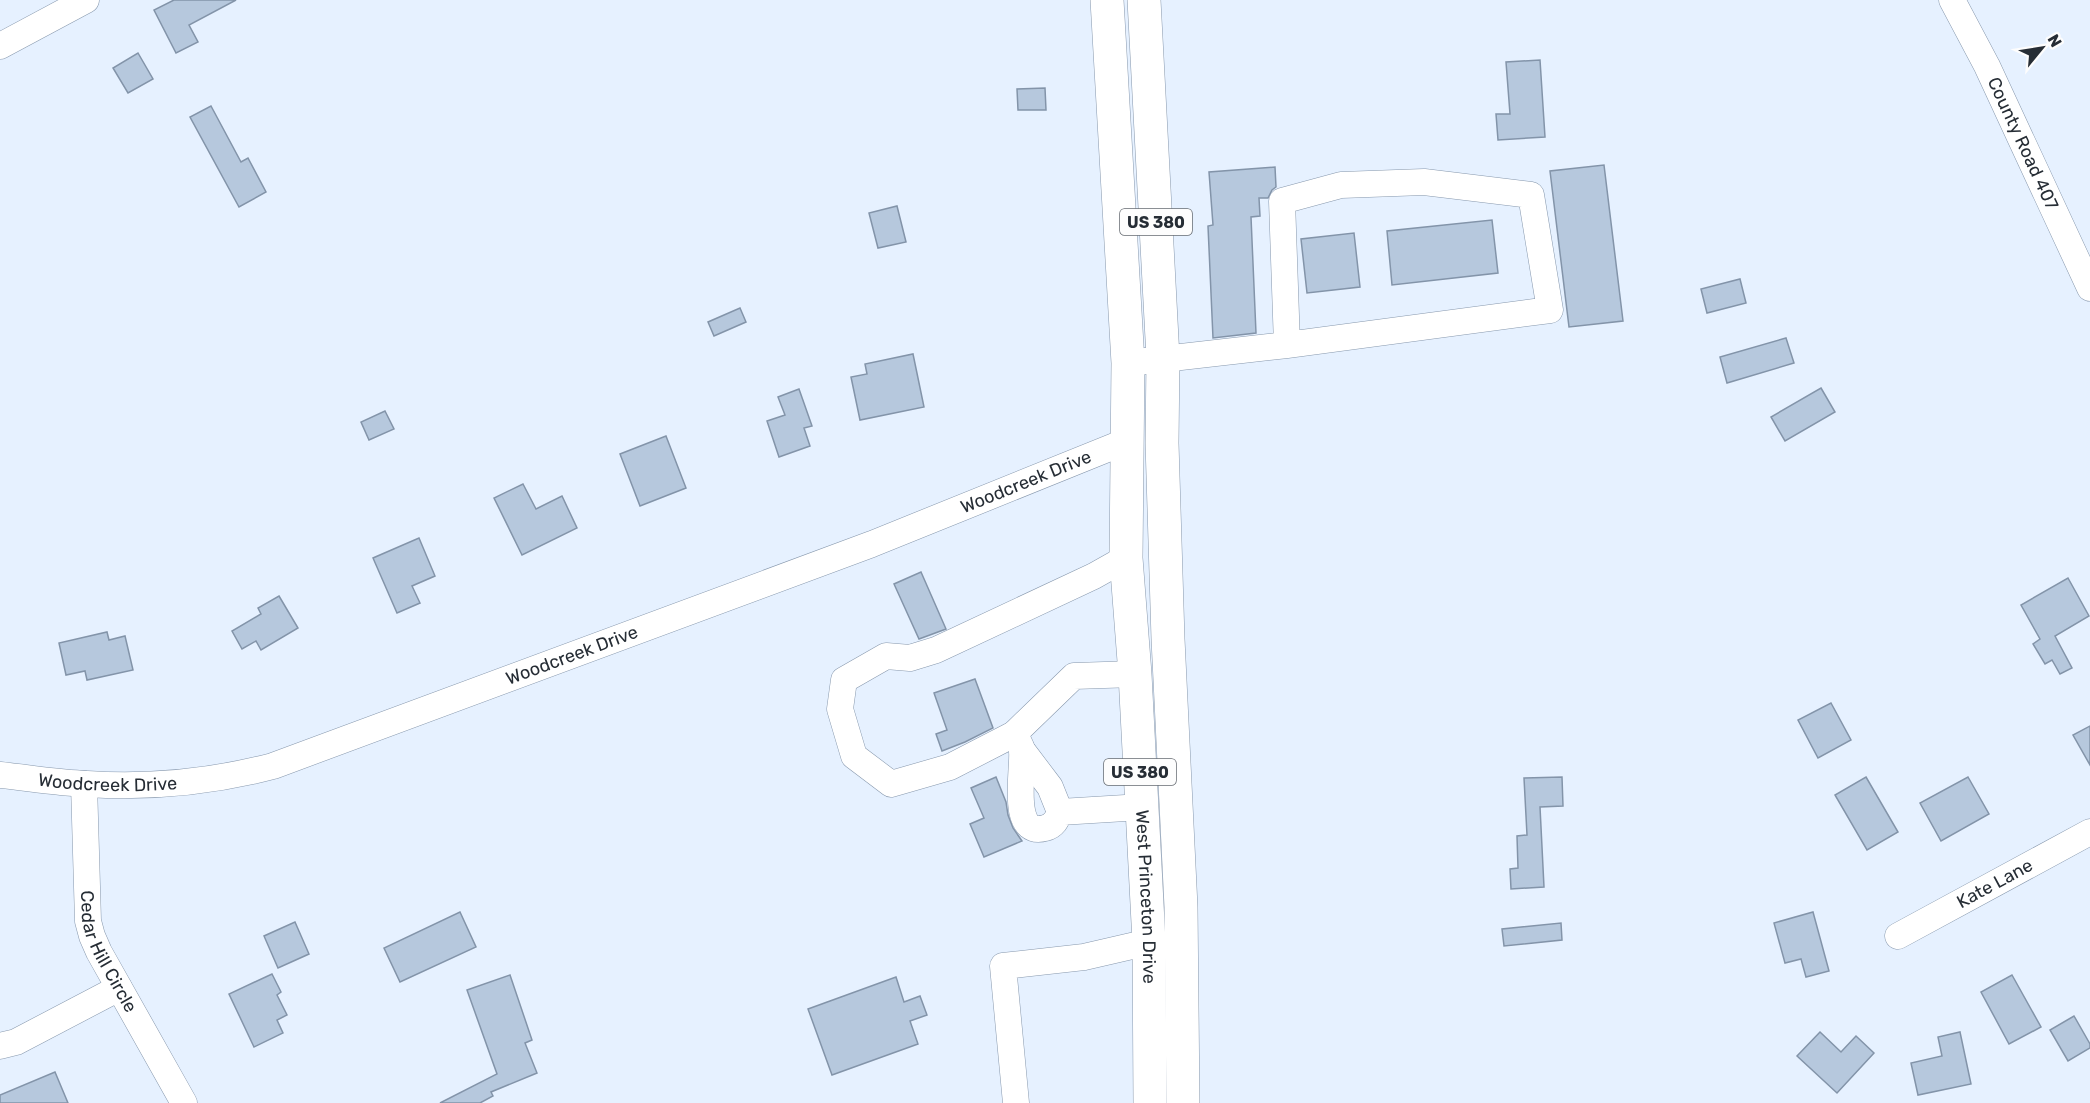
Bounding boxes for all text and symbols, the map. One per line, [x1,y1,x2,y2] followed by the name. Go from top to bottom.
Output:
[2012,18,2072,78] north arrow
[2043,31,2066,50] text: N
[1983,73,2063,213] street label: County Road 407
[1120,209,1192,235] road number: US 380
[957,446,1095,518] street label: Woodcreek Drive
[503,621,641,690] street label: Woodcreek Drive
[1104,759,1176,785] road number: US 380
[37,769,178,796] street label: Woodcreek Drive
[1131,809,1160,984] street label: West Princeton Drive
[1953,854,2037,913] street label: Kate Lane
[76,890,142,1016] street label: Cedar Hill Circle

